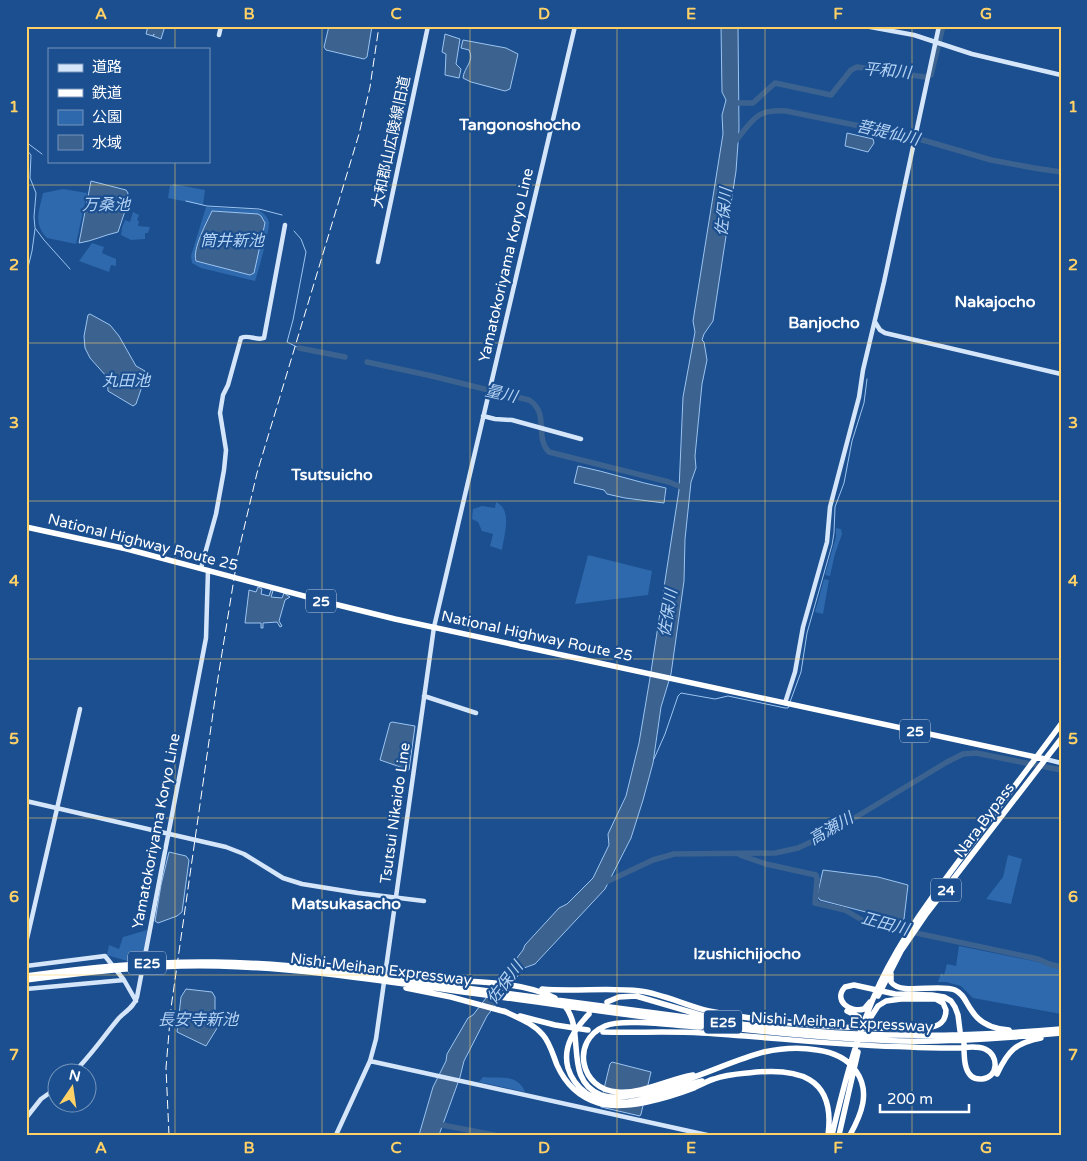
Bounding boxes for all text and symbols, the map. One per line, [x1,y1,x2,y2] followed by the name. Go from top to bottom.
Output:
[95,4,107,24] text: A
[243,4,255,24] text: B
[390,4,402,24] text: C
[538,4,550,24] text: D
[686,4,696,24] text: E
[833,4,843,24] text: F
[980,4,992,24] text: G
[48,48,210,162] legend
[92,58,122,76] text: 道路
[862,59,914,83] water label: 平和川
[368,74,414,210] street label: 大和郡山広陵線旧道
[92,84,122,102] text: 鉄道
[9,97,19,117] text: 1
[1068,97,1078,117] text: 1
[92,108,122,126] text: 公園
[458,115,581,135] district label: Tangonoshocho
[855,116,923,150] water label: 菩提仙川
[92,134,122,152] text: 水域
[475,166,537,364] street label: Yamatokoriyama Koryo Line
[712,185,737,237] water label: 佐保川
[82,195,132,215] water label: 万桑池
[200,231,266,251] water label: 筒井新池
[9,255,19,275] text: 2
[1068,255,1078,275] text: 2
[954,292,1036,312] district label: Nakajocho
[788,313,860,333] district label: Banjocho
[102,371,152,391] water label: 丸田池
[483,381,521,408] water label: 量川
[9,413,19,433] text: 3
[1068,413,1078,433] text: 3
[290,465,373,485] district label: Tsutsuicho
[46,510,240,574] street label: National Highway Route 25
[9,571,19,591] text: 4
[1068,571,1078,591] text: 4
[654,586,682,638] water label: 佐保川
[306,590,336,612] road number: 25
[440,607,634,665] street label: National Highway Route 25
[900,719,930,742] road number: 25
[9,729,19,749] text: 5
[1068,729,1078,749] text: 5
[128,732,184,930] street label: Yamatokoriyama Koryo Line
[376,741,414,885] street label: Tsutsui Nikaido Line
[950,779,1018,861] street label: Nara Bypass
[805,807,859,850] water label: 高瀬川
[931,878,961,902] road number: 24
[9,887,19,907] text: 6
[1068,887,1078,907] text: 6
[291,894,401,914] district label: Matsukasacho
[859,908,913,940] water label: 正田川
[693,944,801,964] district label: Izushichijocho
[289,949,473,989] street label: Nishi-Meihan Expressway
[128,951,166,974] road number: E25
[483,956,529,1008] water label: 佐保川
[750,1008,934,1036] street label: Nishi-Meihan Expressway
[158,1010,240,1030] water label: 長安寺新池
[704,1010,742,1034] road number: E25
[9,1045,19,1065] text: 7
[1068,1045,1078,1065] text: 7
[48,1064,98,1114] north arrow
[67,1066,82,1085] text: N
[880,1081,968,1113] scale bar
[887,1090,933,1108] text: 200 m
[95,1138,107,1158] text: A
[243,1138,255,1158] text: B
[390,1138,402,1158] text: C
[538,1138,550,1158] text: D
[686,1138,696,1158] text: E
[833,1138,843,1158] text: F
[980,1138,992,1158] text: G

